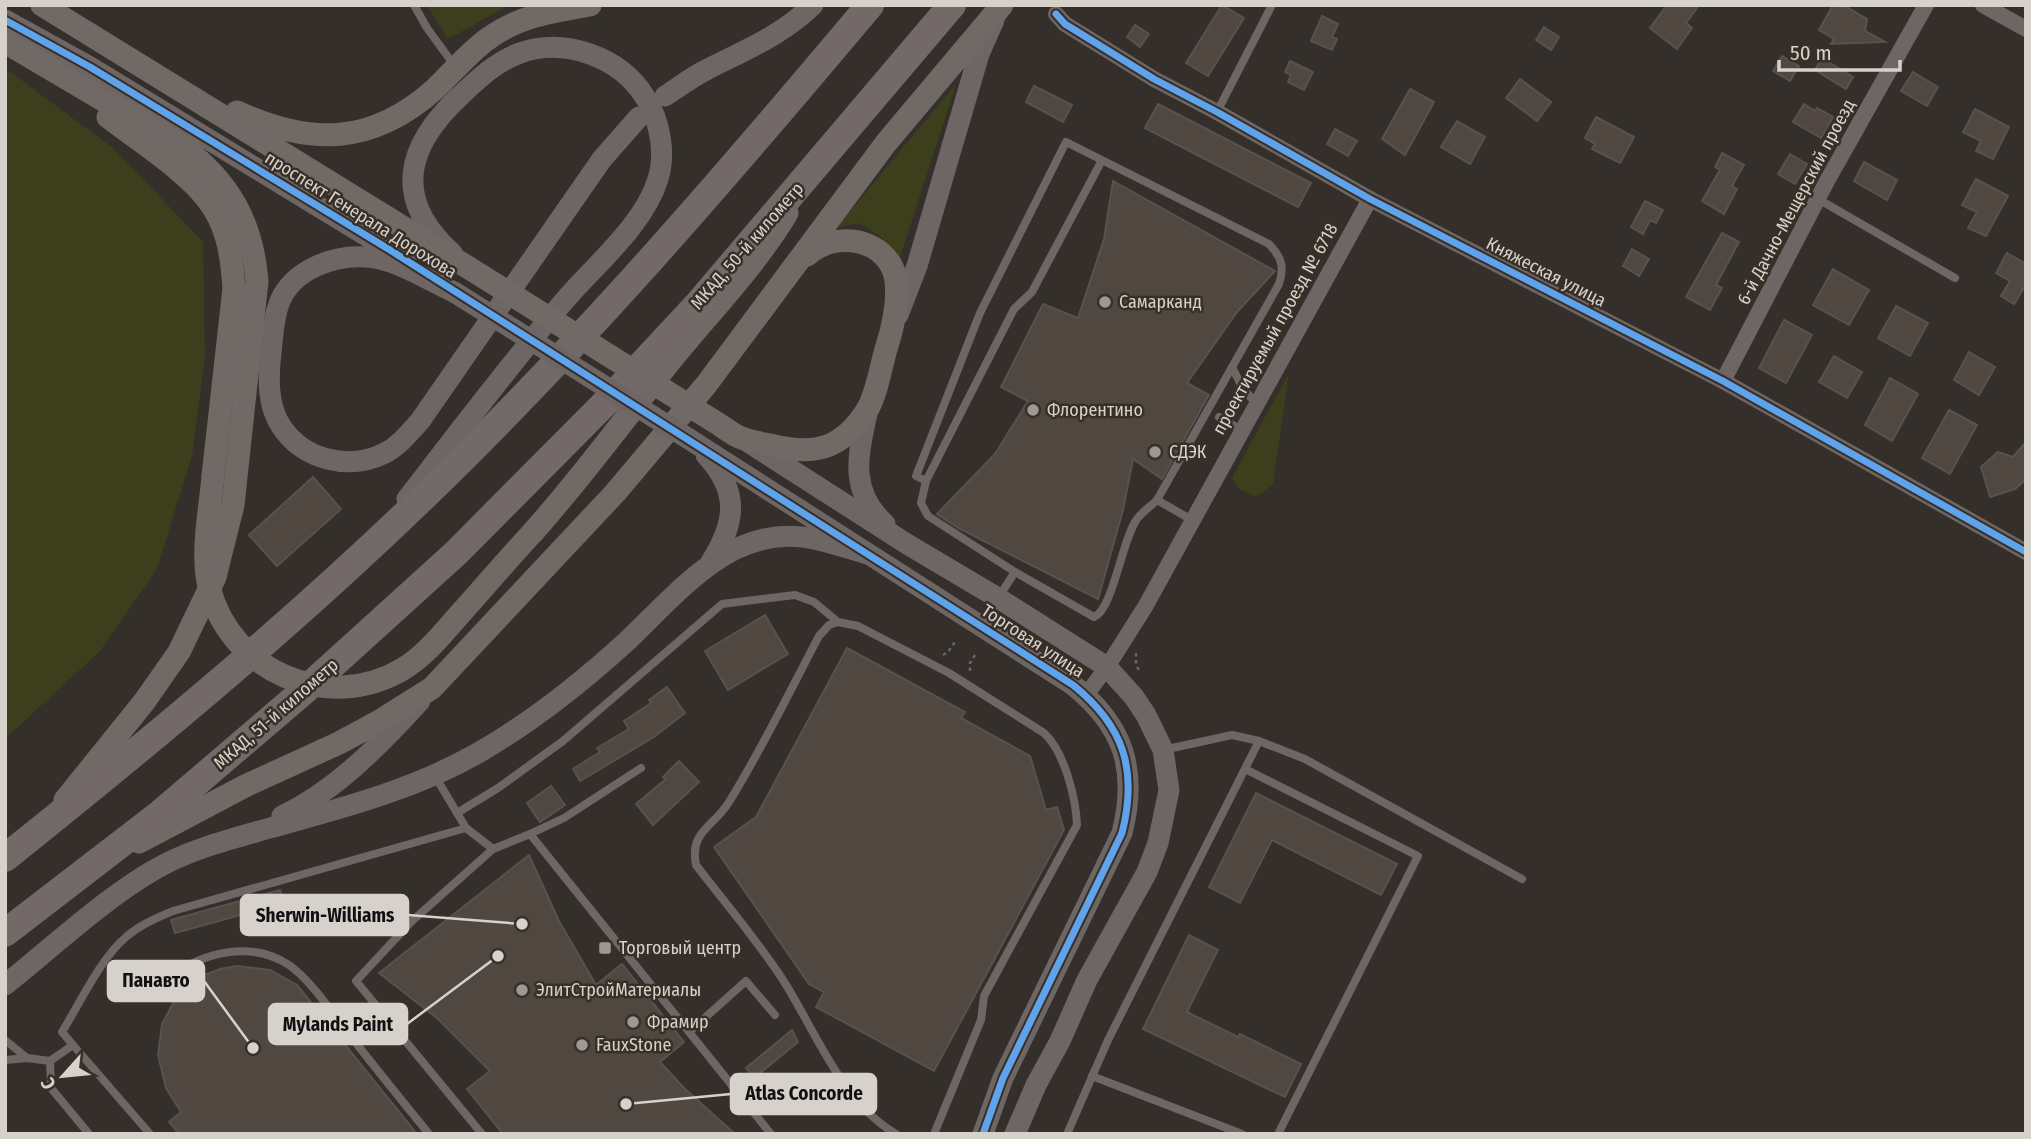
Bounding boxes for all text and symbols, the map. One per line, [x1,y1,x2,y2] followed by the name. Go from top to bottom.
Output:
[1779,28,1900,72] scale bar
[1790,40,1832,66] text: 50 m
[1732,96,1860,308] street label: 6-й Дачно-Мещерский проезд
[261,147,461,283] street label: проспект Генерала Дорохова
[686,178,808,314] street label: МКАД, 50-й километр
[1208,219,1342,439] street label: проектируемый проезд № 6718
[1482,232,1610,312] street label: Княжеская улица
[1119,291,1202,313] place label: Самарканд
[1097,294,1113,310] marker: Самарканд
[1047,399,1143,421] place label: Флорентино
[1025,402,1041,418] marker: Флорентино
[1169,441,1207,463] place label: СДЭК
[1147,444,1163,460] marker: СДЭК
[977,600,1089,683] street label: Торговая улица
[209,654,343,774] street label: МКАД, 51-й километр
[241,895,408,935] callout: Sherwin-Williams
[256,904,395,927] text: Sherwin-Williams
[619,937,741,959] place label: Торговый центр
[597,940,613,956] marker: Торговый центр
[108,961,204,1001] callout: Панавто
[122,969,190,992] text: Панавто
[536,979,701,1001] place label: ЭлитСтройМатериалы
[514,982,530,998] marker: ЭлитСтройМатериалы
[269,1004,407,1044] callout: Mylands Paint
[647,1011,709,1033] place label: Фрамир
[283,1013,393,1036] text: Mylands Paint
[625,1014,641,1030] marker: Фрамир
[596,1034,671,1056] place label: FauxStone
[574,1037,590,1053] marker: FauxStone
[28,1041,98,1111] north arrow
[36,1074,61,1093] text: С
[731,1074,876,1114] callout: Atlas Concorde
[744,1082,863,1105] text: Atlas Concorde

